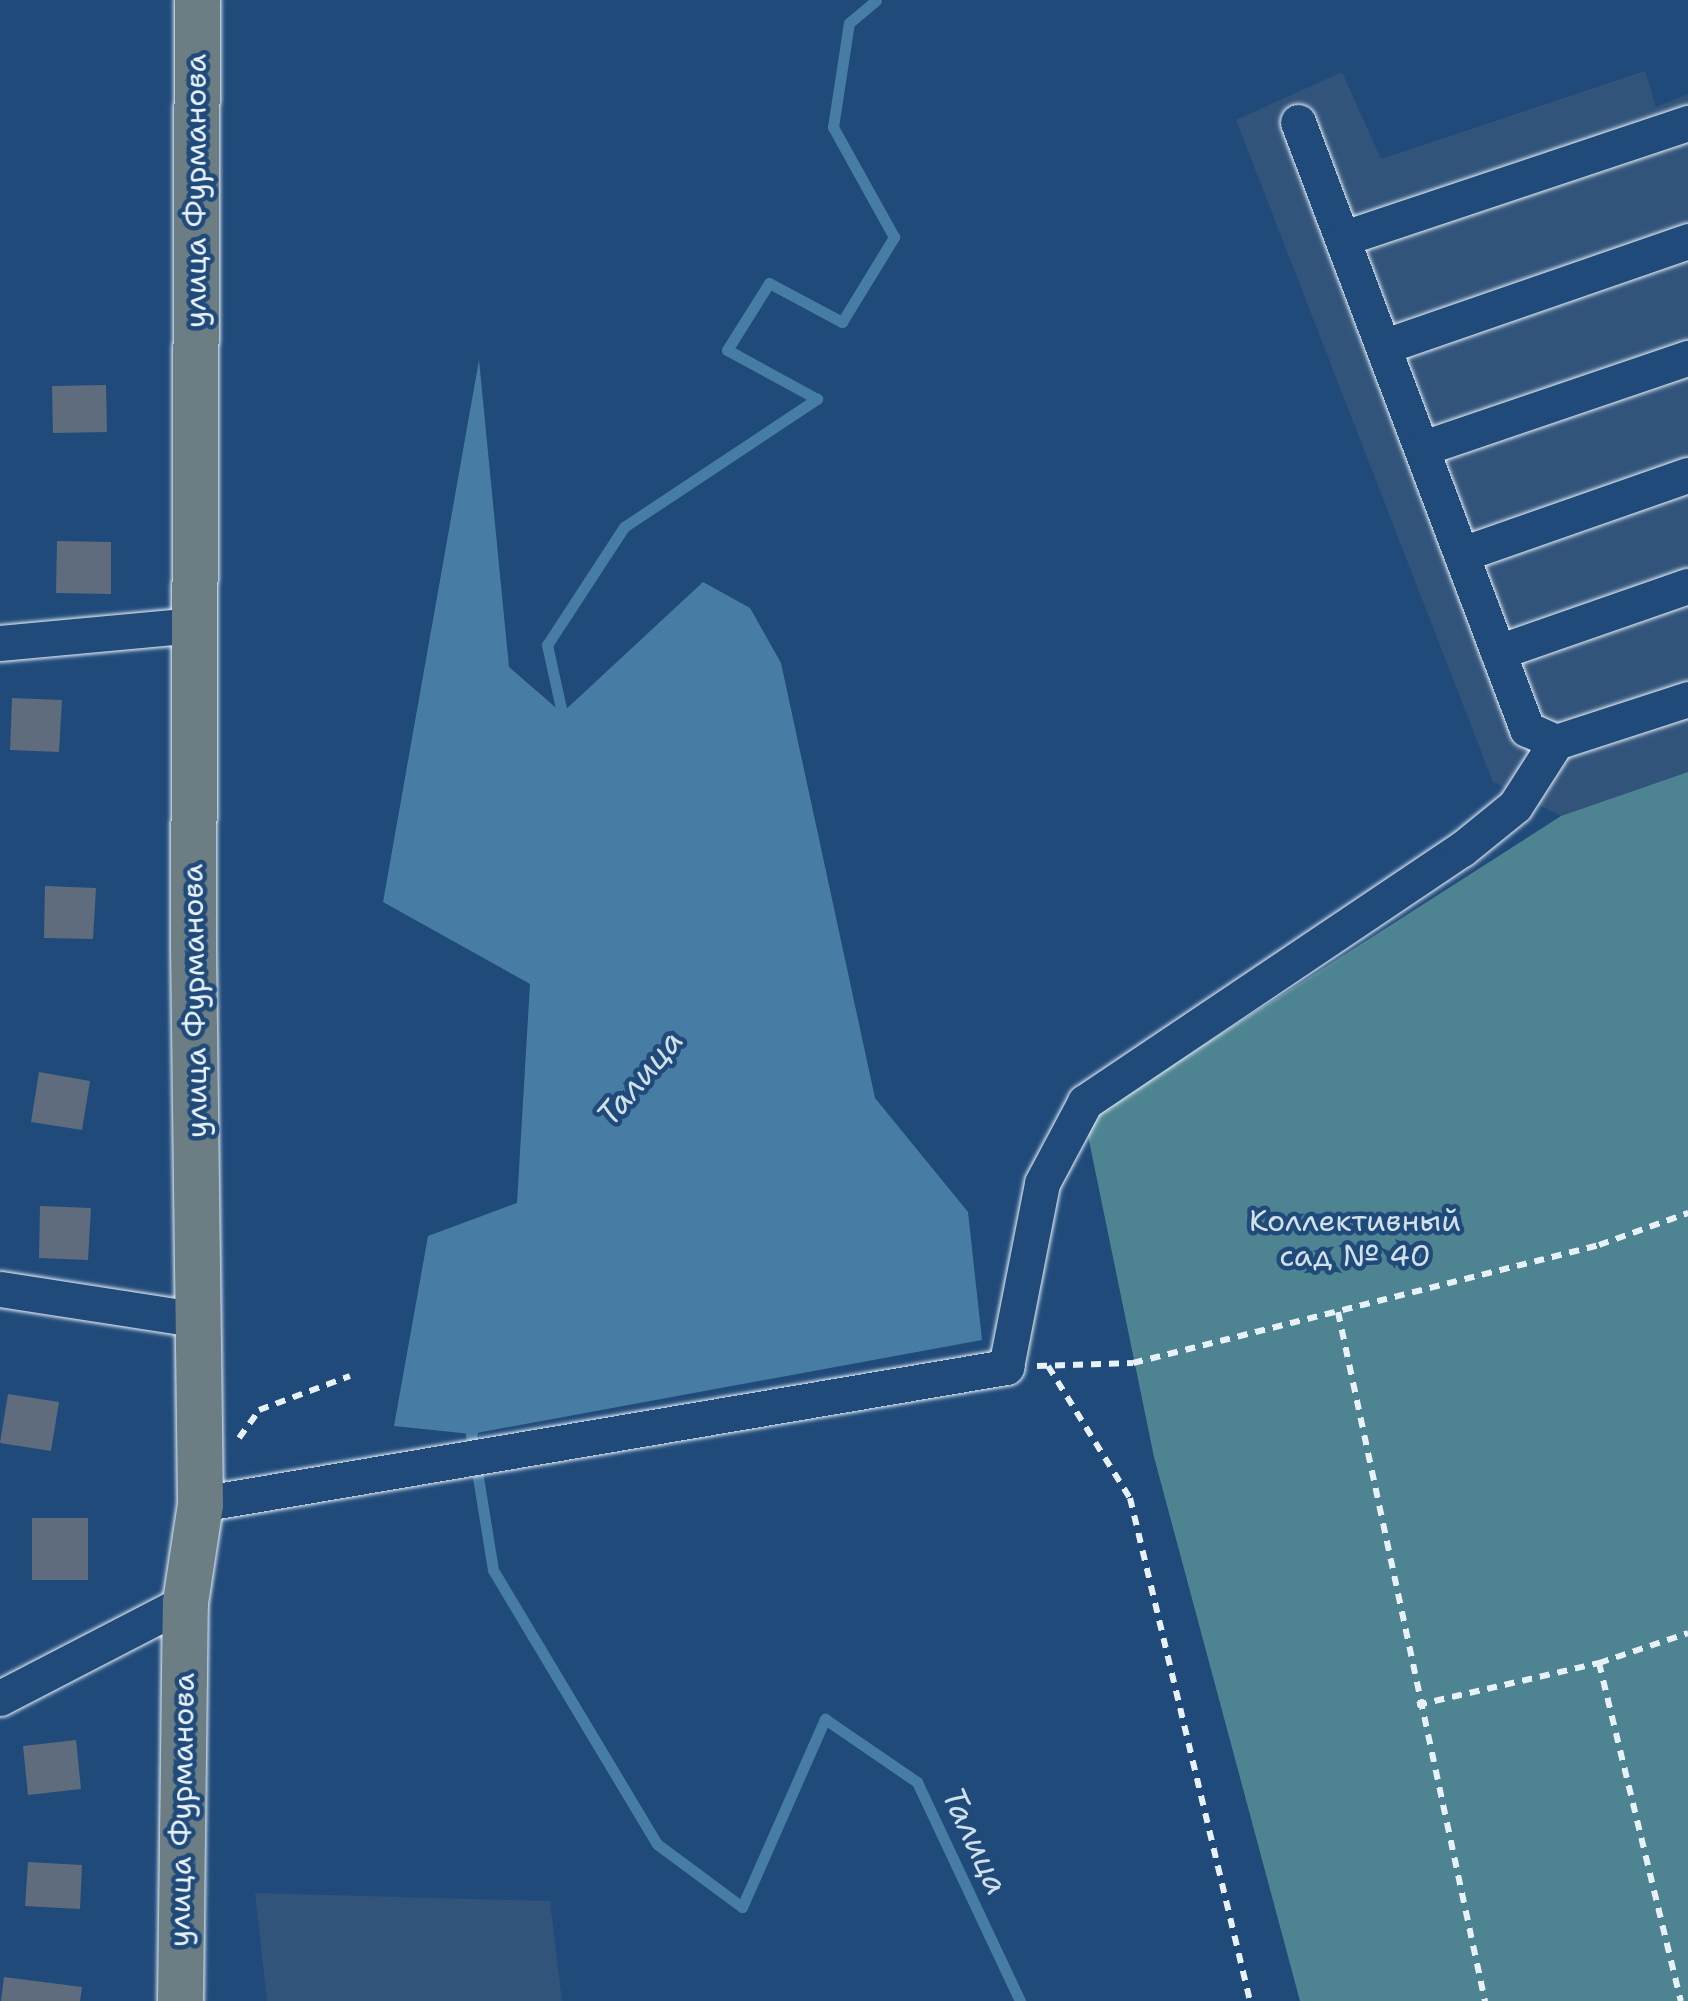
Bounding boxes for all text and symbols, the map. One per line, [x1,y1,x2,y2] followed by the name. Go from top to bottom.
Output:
[178,54,214,328] street label: улица Фурманова
[175,864,215,1138] street label: улица Фурманова
[589,1022,691,1134] water label: Талица
[1249,1203,1461,1274] park label: Коллективный сад № 40
[162,1673,202,1947] street label: улица Фурманова
[934,1781,1016,1901] water label: Талица

